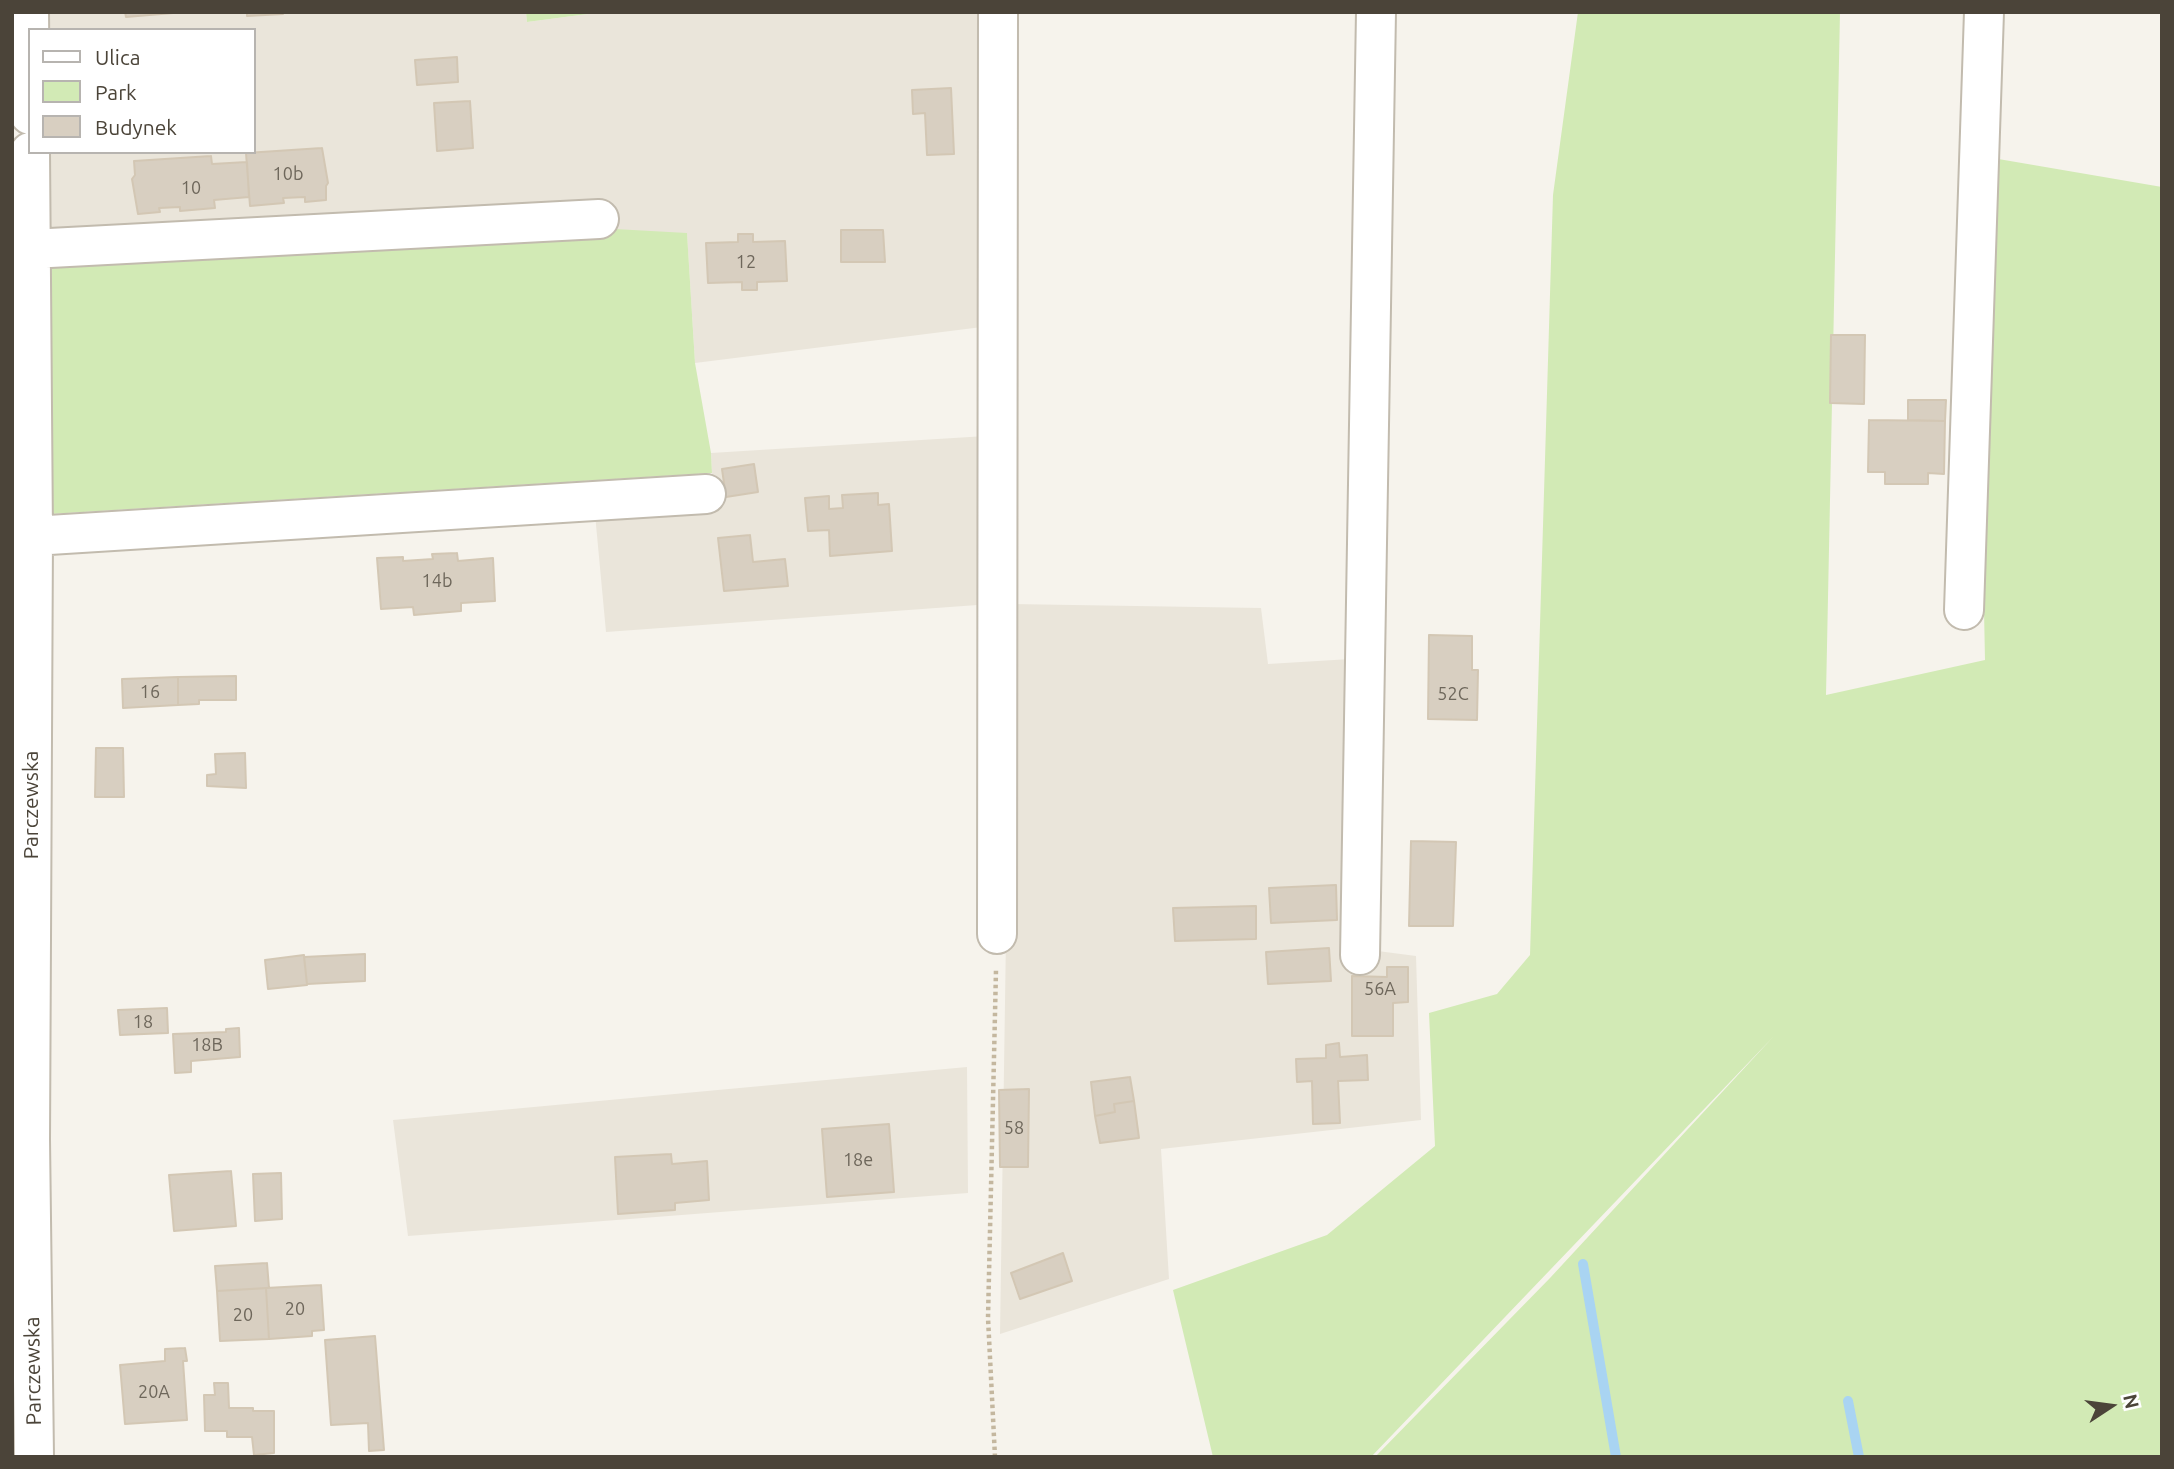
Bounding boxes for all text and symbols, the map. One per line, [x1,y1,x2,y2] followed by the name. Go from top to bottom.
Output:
[28,28,256,154] legend
[95,45,140,69] text: Ulica
[95,80,137,104] text: Park
[95,115,177,139] text: Budynek
[273,163,303,185] house number: 10b
[181,177,201,199] house number: 10
[736,251,756,273] house number: 12
[422,570,452,592] house number: 14b
[140,681,160,703] house number: 16
[1437,683,1469,705] house number: 52C
[18,751,44,859] street label: Parczewska
[1364,978,1396,1000] house number: 56A
[133,1011,153,1033] house number: 18
[191,1034,223,1056] house number: 18B
[1004,1117,1024,1139] house number: 58
[843,1149,873,1171] house number: 18e
[285,1298,305,1320] house number: 20
[233,1304,253,1326] house number: 20
[19,1316,47,1426] street label: Parczewska
[2076,1371,2146,1441] north arrow
[138,1381,170,1403] house number: 20A
[2119,1392,2144,1411] text: N

